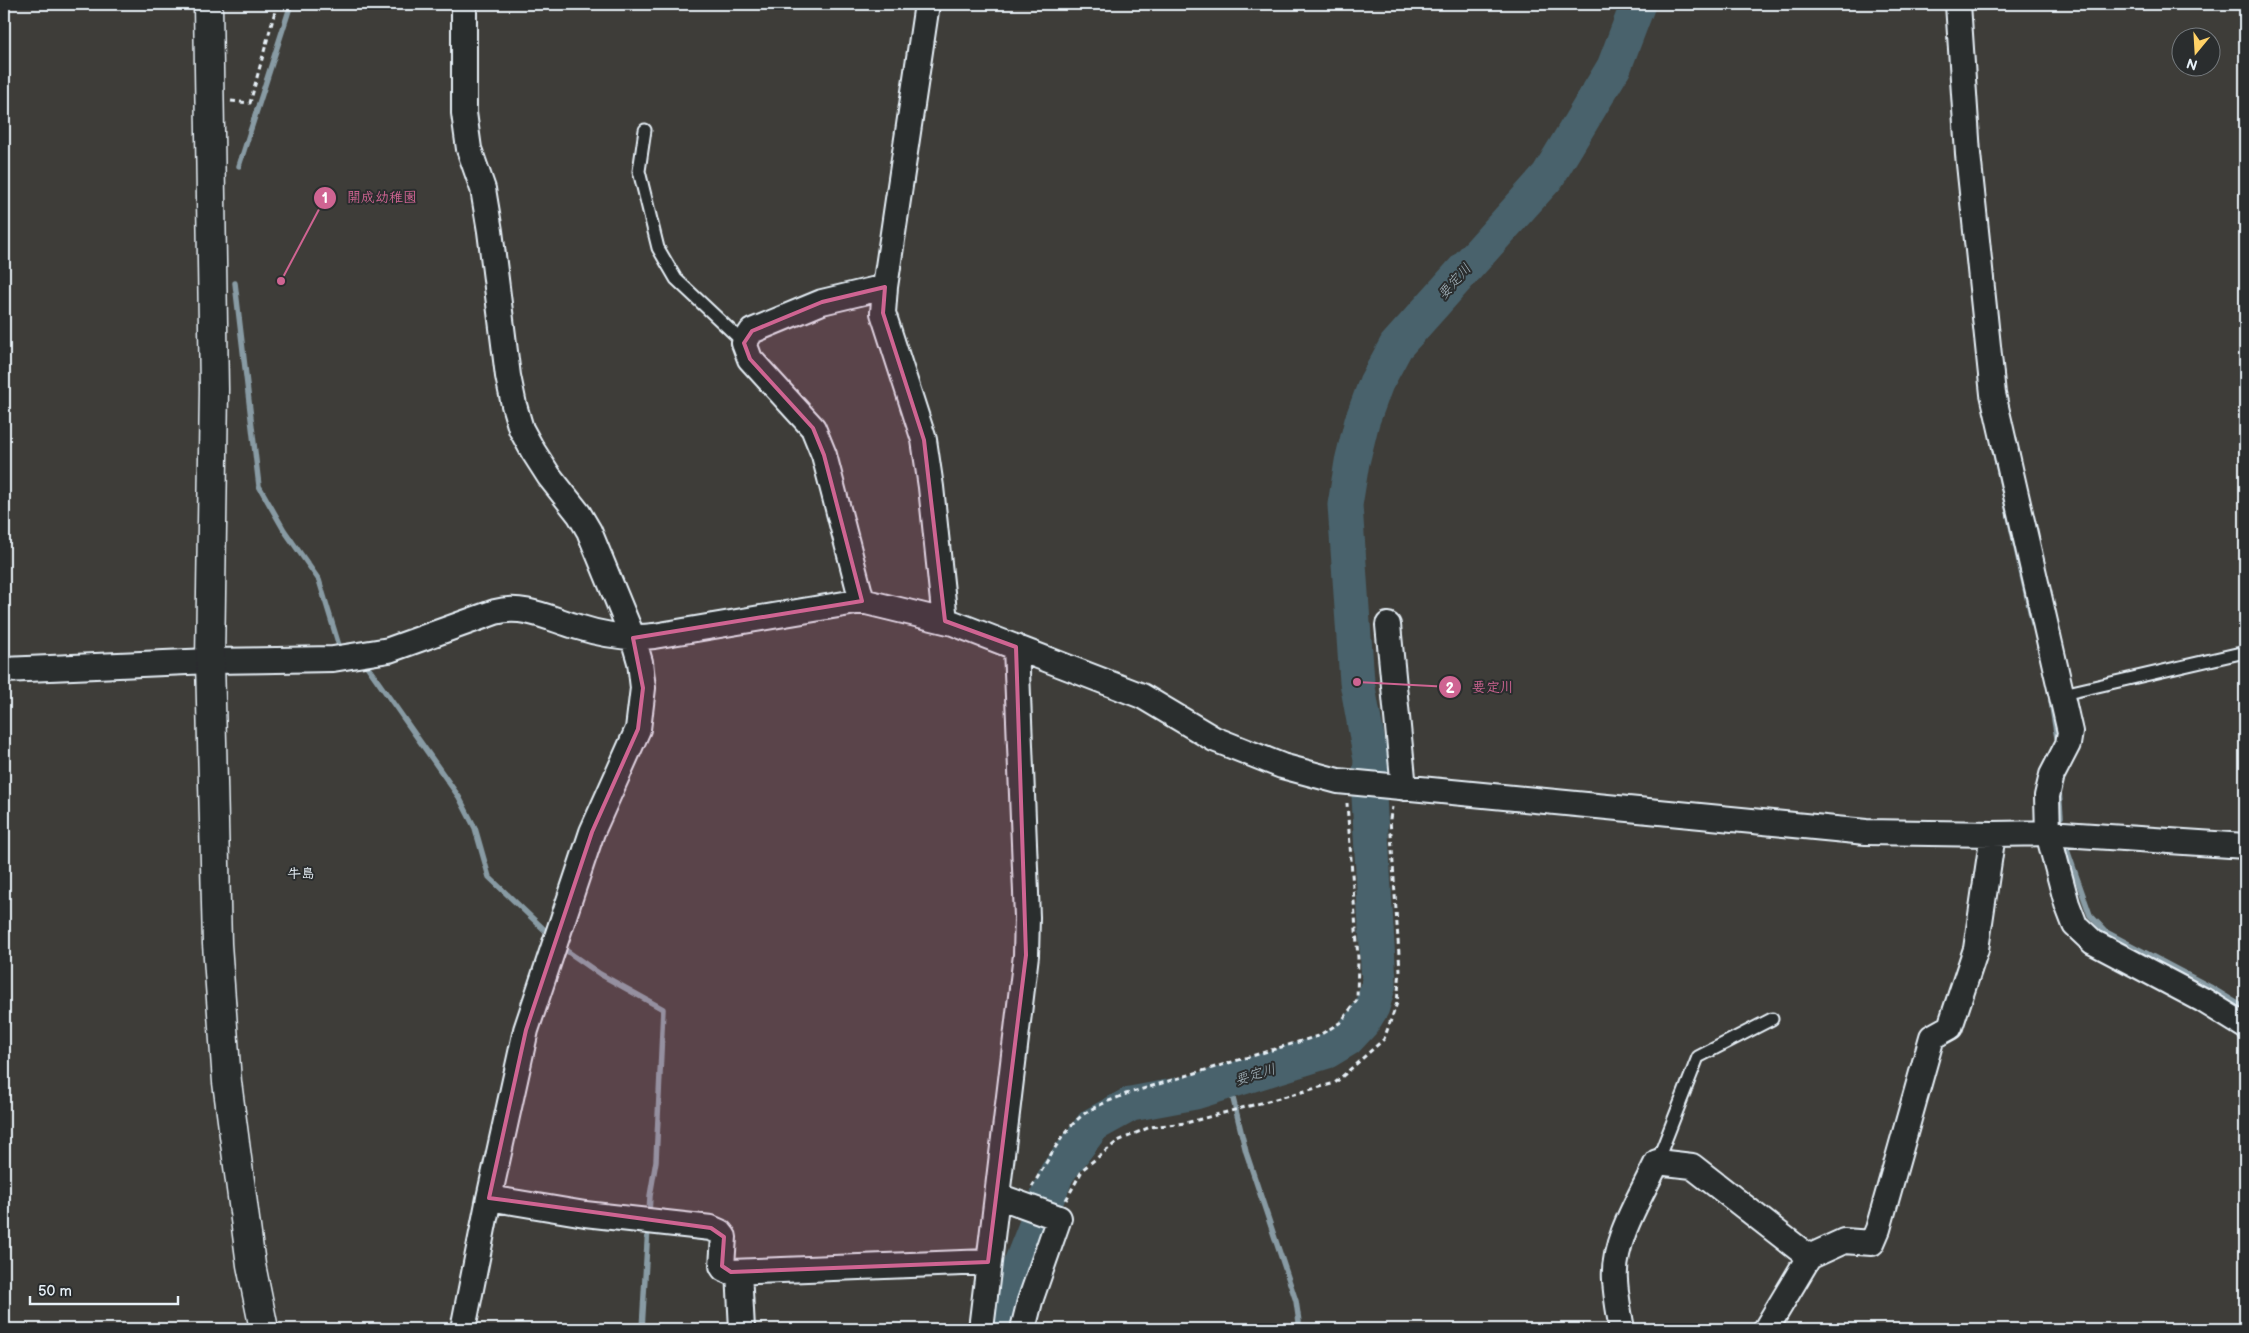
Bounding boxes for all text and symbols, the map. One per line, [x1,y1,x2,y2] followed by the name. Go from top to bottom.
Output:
[2172,28,2222,78] north arrow
[2185,54,2200,74] text: N
[312,183,427,212] callout: 開成幼稚園
[322,189,328,208] text: 1
[347,189,417,206] text: 開成幼稚園
[1434,260,1475,303] water label: 要定川
[1437,673,1524,702] callout: 要定川
[1446,679,1455,698] text: 2
[1472,679,1514,696] text: 要定川
[287,865,315,882] district label: 牛島
[1233,1060,1278,1089] water label: 要定川
[30,1273,178,1305] scale bar
[38,1282,72,1301] text: 50 m

